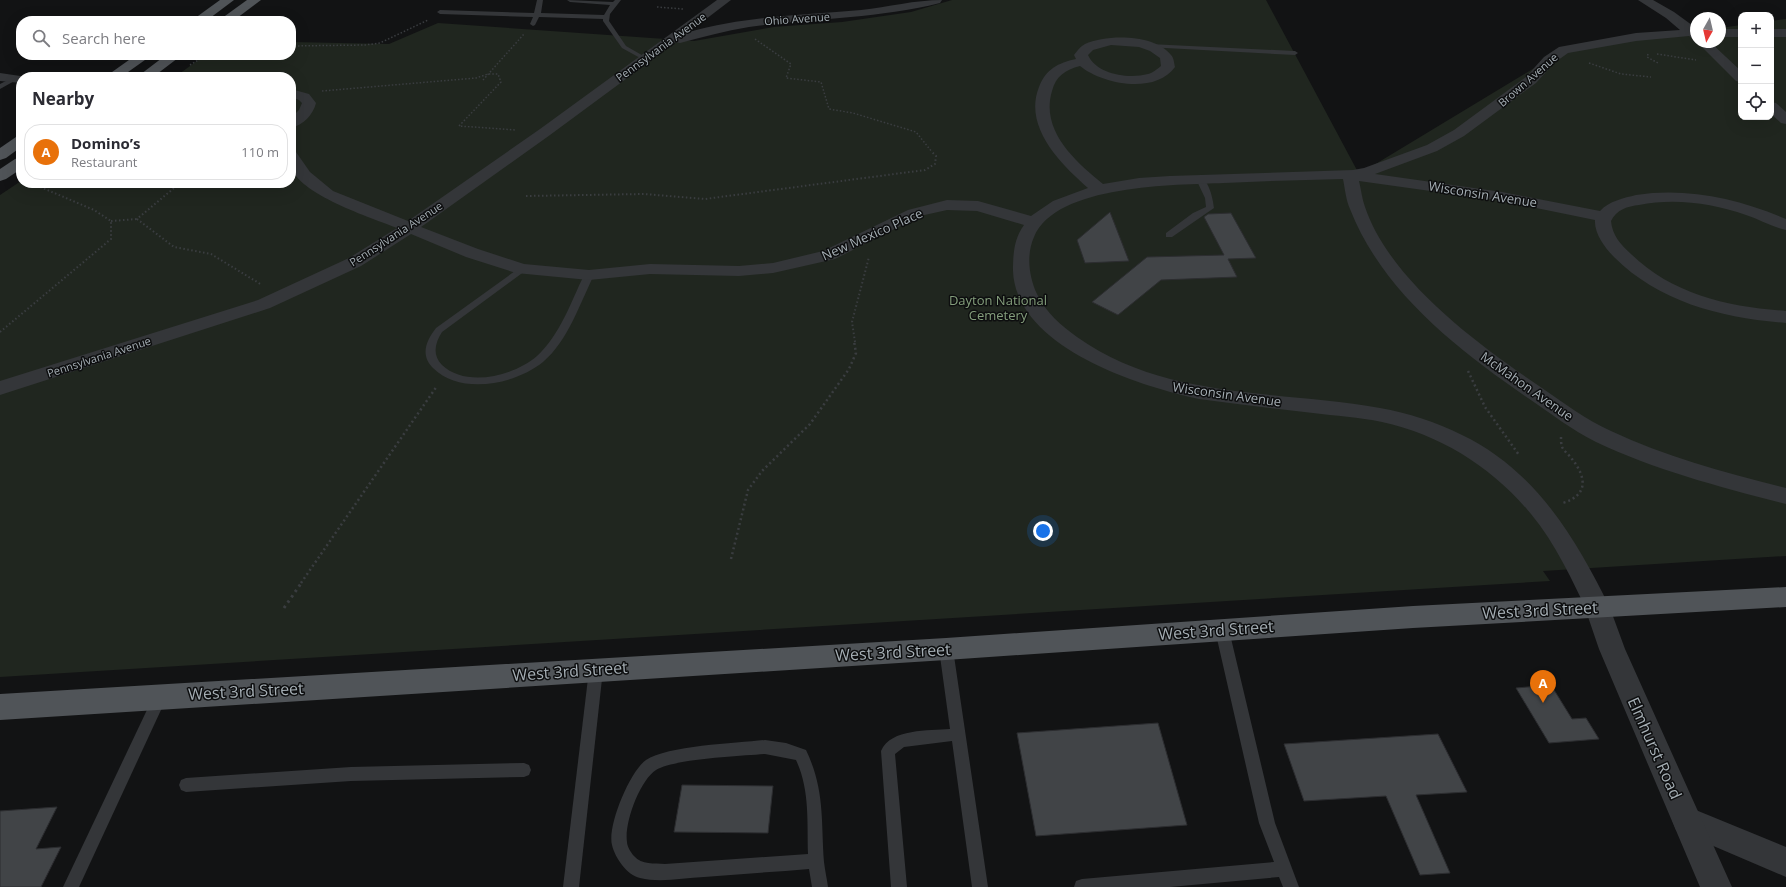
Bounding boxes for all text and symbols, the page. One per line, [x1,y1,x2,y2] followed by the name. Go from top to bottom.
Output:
[613,9,709,84] street label: Pennsylvania Avenue
[764,9,830,28] street label: Ohio Avenue
[1690,12,1726,48] north arrow
[1738,12,1774,120] map controls
[1738,12,1774,48] button: +
[16,16,296,60] search box
[30,27,52,49] icon: search
[62,28,146,48] text: Search here
[1738,48,1774,84] button: −
[1495,49,1561,110] street label: Brown Avenue
[1738,84,1774,120] button: locate
[32,87,94,110] text: Nearby
[71,133,141,153] text: Domino’s
[42,143,50,161] text: A
[241,143,279,161] text: 110 m
[71,153,138,171] text: Restaurant
[1427,177,1539,211] street label: Wisconsin Avenue
[346,198,445,269] street label: Pennsylvania Avenue
[819,204,925,264] street label: New Mexico Place
[949,291,1047,324] park label: Dayton National Cemetery
[45,333,153,380] street label: Pennsylvania Avenue
[1477,347,1577,425] street label: McMahon Avenue
[1171,377,1283,411] street label: Wisconsin Avenue
[1033,521,1053,541] your location
[1482,596,1599,624] street label: West 3rd Street
[1158,615,1275,645] street label: West 3rd Street
[835,638,952,666] street label: West 3rd Street
[512,656,629,686] street label: West 3rd Street
[1530,670,1556,703] pin: A
[188,677,305,705] street label: West 3rd Street
[1623,693,1687,803] street label: Elmhurst Road

